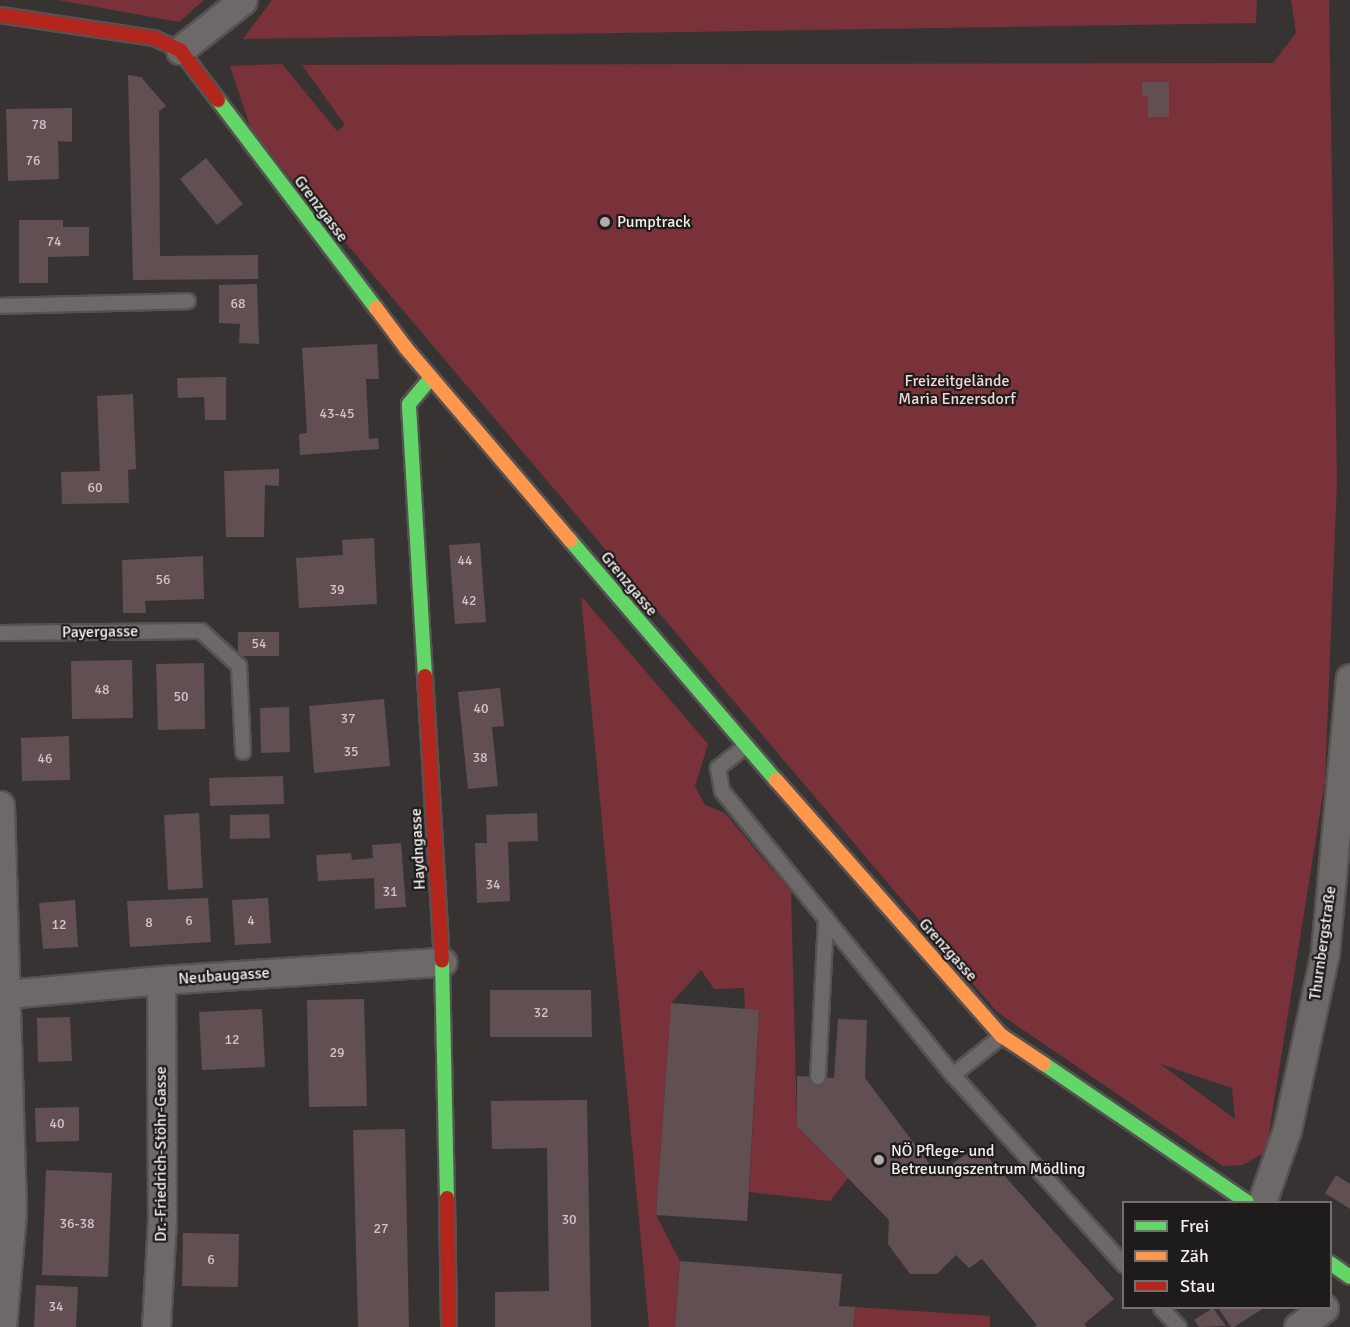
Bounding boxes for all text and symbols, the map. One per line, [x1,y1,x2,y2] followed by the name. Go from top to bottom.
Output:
[31,117,47,133] house number: 78
[25,153,41,169] house number: 76
[290,172,352,246] street label: Grenzgasse
[617,212,691,232] place label: Pumptrack
[598,215,612,229] marker: Pumptrack
[46,234,62,250] house number: 74
[230,296,246,312] house number: 68
[898,371,1016,409] park label: Freizeitgelände Maria Enzersdorf
[319,406,355,422] house number: 43-45
[87,480,103,496] house number: 60
[597,548,661,620] street label: Grenzgasse
[457,553,473,569] house number: 44
[155,572,171,588] house number: 56
[329,582,345,598] house number: 39
[461,593,477,609] house number: 42
[62,622,138,642] street label: Payergasse
[251,636,267,652] house number: 54
[94,682,110,698] house number: 48
[173,689,189,705] house number: 50
[473,701,489,717] house number: 40
[340,711,356,727] house number: 37
[343,744,359,760] house number: 35
[472,750,488,766] house number: 38
[37,751,53,767] house number: 46
[406,808,430,890] street label: Haydngasse
[485,877,501,893] house number: 34
[382,884,398,900] house number: 31
[1305,885,1341,1001] street label: Thurnbergstraße
[185,913,193,929] house number: 6
[247,913,255,929] house number: 4
[145,915,153,931] house number: 8
[915,915,981,985] street label: Grenzgasse
[51,917,67,933] house number: 12
[178,963,270,989] street label: Neubaugasse
[533,1005,549,1021] house number: 32
[224,1032,240,1048] house number: 12
[329,1045,345,1061] house number: 29
[151,1066,171,1242] street label: Dr.-Friedrich-Stöhr-Gasse
[49,1116,65,1132] house number: 40
[891,1141,1086,1179] place label: NÖ Pflege- und Betreuungszentrum Mödling
[872,1153,886,1167] marker: NÖ Pflege- und Betreuungszentrum Mödling
[1122,1201,1332,1309] legend
[561,1212,577,1228] house number: 30
[1180,1215,1209,1237] text: Frei
[59,1216,95,1232] house number: 36-38
[373,1221,389,1237] house number: 27
[1180,1245,1209,1267] text: Zäh
[207,1252,215,1268] house number: 6
[1180,1275,1215,1297] text: Stau
[48,1299,64,1315] house number: 34

